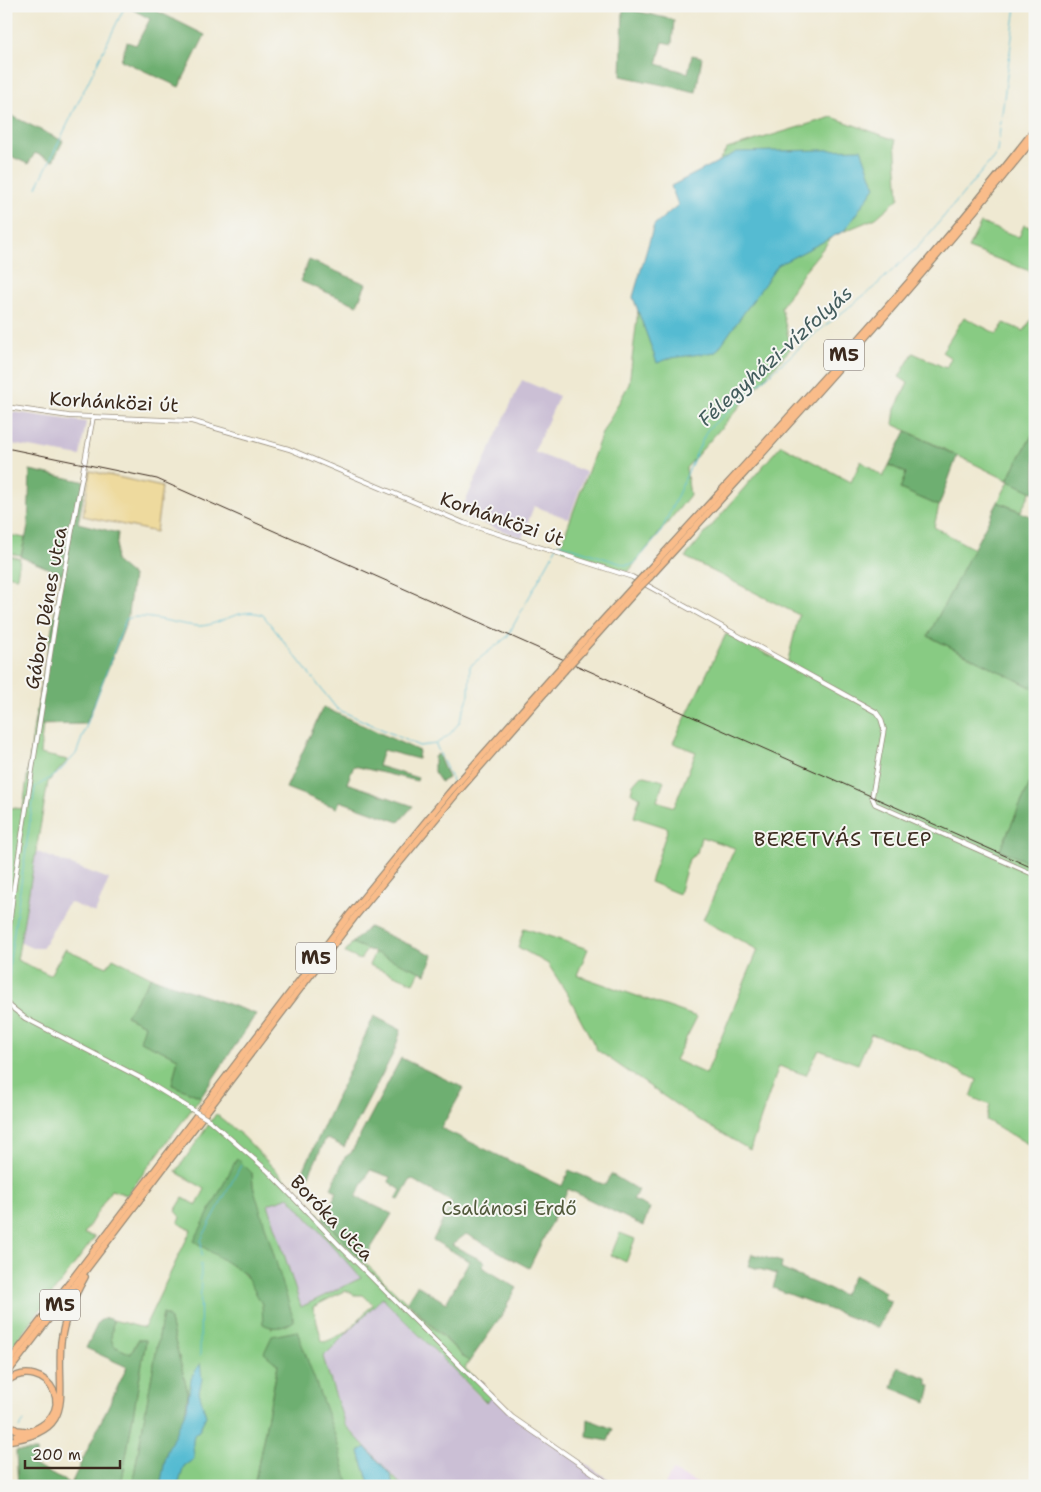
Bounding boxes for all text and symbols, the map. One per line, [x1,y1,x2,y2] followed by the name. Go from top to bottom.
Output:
[692,280,858,432] water label: Félegyházi-vízfolyás
[824,340,864,370] road number: M5
[49,386,179,418] street label: Korhánközi út
[437,486,567,552] street label: Korhánközi út
[19,525,73,691] street label: Gábor Dénes utca
[754,826,932,852] district label: BERETVÁS TELEP
[296,942,336,974] road number: M5
[285,1170,379,1266] street label: Boróka utca
[441,1196,577,1221] park label: Csalánosi Erdő
[40,1290,80,1320] road number: M5
[25,1437,120,1469] scale bar
[32,1445,81,1465] text: 200 m

